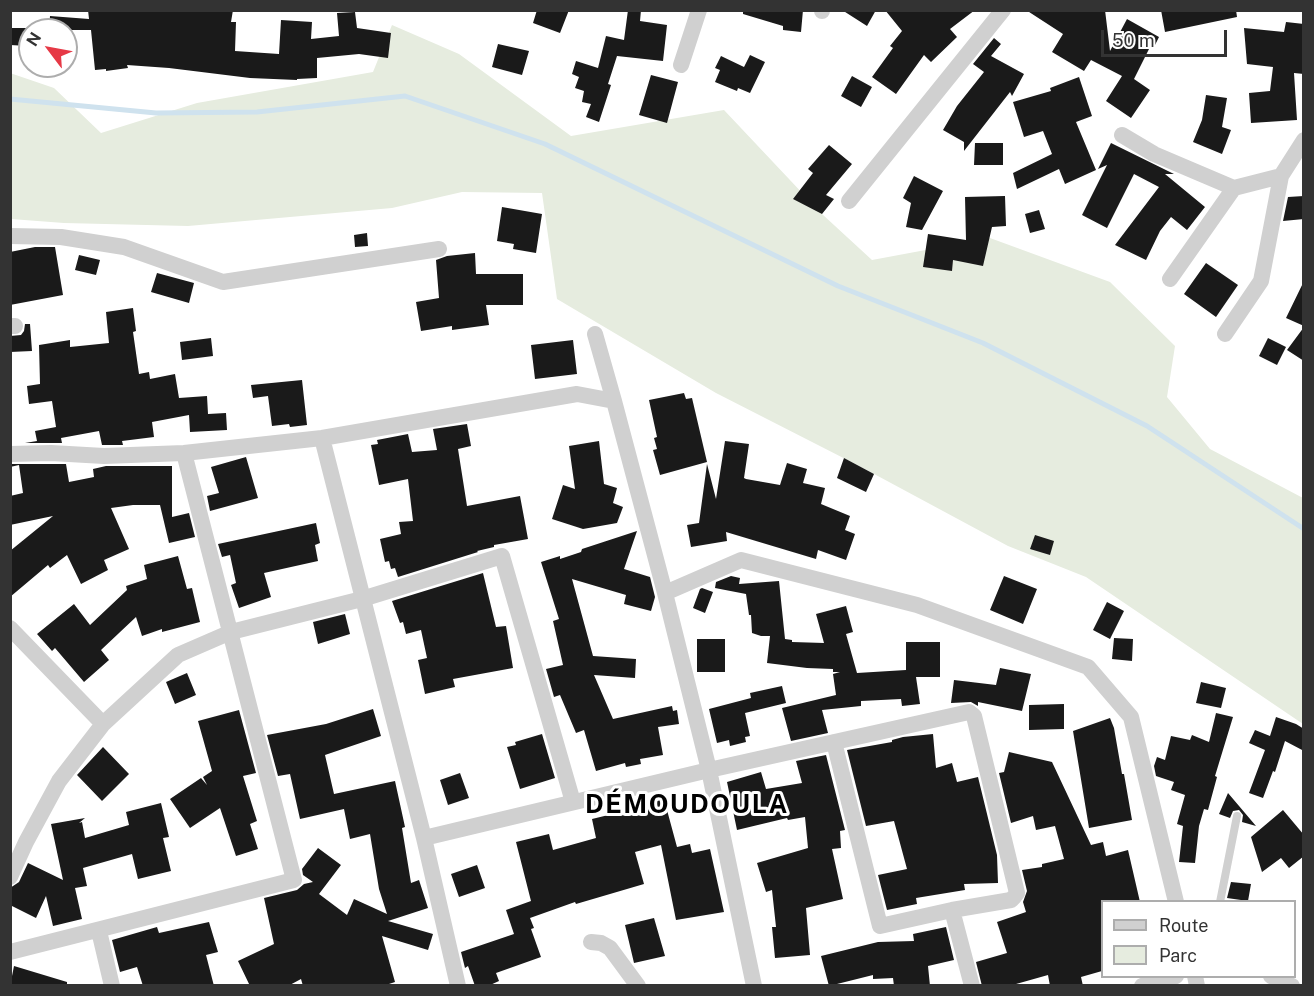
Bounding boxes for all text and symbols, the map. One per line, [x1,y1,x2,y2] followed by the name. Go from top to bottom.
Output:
[18,18,78,78] north arrow
[1104,18,1230,56] scale bar
[23,29,45,50] text: N
[1112,30,1155,51] text: 50 m
[585,789,789,821] district label: DÉMOUDOULA
[1101,900,1296,978] legend
[1159,915,1208,936] text: Route
[1159,945,1197,966] text: Parc

